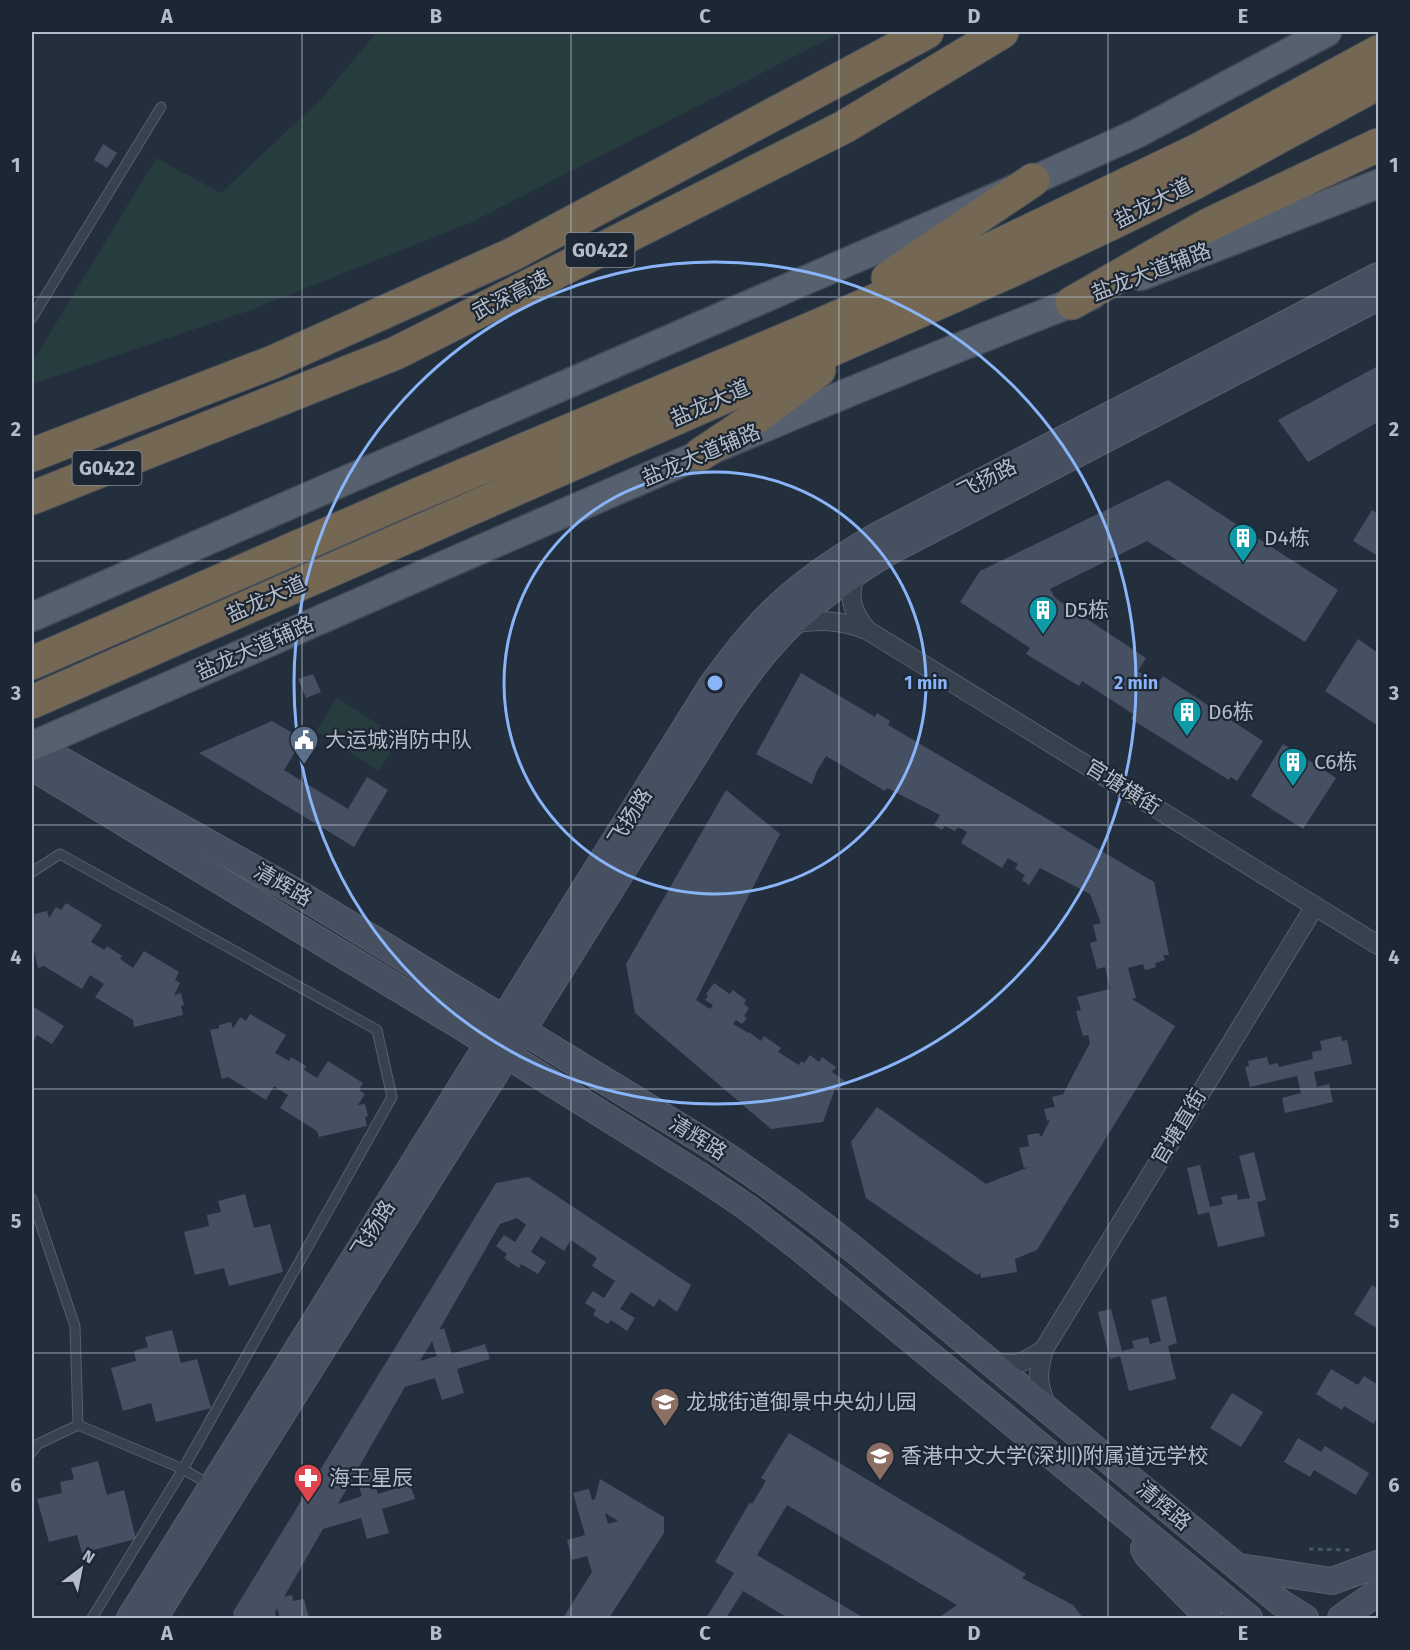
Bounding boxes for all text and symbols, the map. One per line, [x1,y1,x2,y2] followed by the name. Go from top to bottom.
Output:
[160,4,174,28] text: A
[430,4,442,28] text: B
[699,4,711,28] text: C
[967,4,981,28] text: D
[1238,4,1248,28] text: E
[11,153,21,177] text: 1
[1389,153,1399,177] text: 1
[1110,172,1196,234] street label: 盐龙大道
[566,233,634,267] road number: G0422
[1088,237,1214,307] street label: 盐龙大道辅路
[468,264,554,326] street label: 武深高速
[666,374,754,432] street label: 盐龙大道
[11,417,21,441] text: 2
[1389,417,1399,441] text: 2
[638,418,764,492] street label: 盐龙大道辅路
[72,451,142,485] road number: G0422
[953,453,1021,505] street label: 飞扬路
[1227,522,1259,564] building icon: D4栋
[1264,525,1310,551] place label: D4栋
[222,570,310,628] street label: 盐龙大道
[1027,594,1059,636] building icon: D5栋
[1064,597,1109,623] place label: D5栋
[192,610,318,686] street label: 盐龙大道辅路
[904,672,948,694] text: 1 min
[1114,672,1158,694] text: 2 min
[705,673,725,693] centre of rings
[10,681,21,705] text: 3
[1388,681,1399,705] text: 3
[1171,696,1203,738] building icon: D6栋
[1208,699,1254,725] place label: D6栋
[288,724,320,766] public building icon: 大运城消防中队
[325,727,472,753] place label: 大运城消防中队
[1277,746,1309,788] building icon: C6栋
[1314,749,1357,775] place label: C6栋
[1080,754,1166,820] street label: 官塘横街
[602,783,658,851] street label: 飞扬路
[249,858,317,912] street label: 清辉路
[10,945,22,969] text: 4
[1388,945,1400,969] text: 4
[1146,1084,1212,1170] street label: 官塘直街
[664,1110,732,1166] street label: 清辉路
[345,1195,401,1263] street label: 飞扬路
[11,1209,22,1233] text: 5
[1389,1209,1400,1233] text: 5
[649,1386,681,1428] school or university icon: 龙城街道御景中央幼儿园
[686,1389,917,1415] place label: 龙城街道御景中央幼儿园
[864,1440,896,1482] school or university icon: 香港中文大学(深圳)附属道远学校
[901,1443,1209,1469] place label: 香港中文大学(深圳)附属道远学校
[292,1462,324,1504] pharmacy icon: 海王星辰
[329,1465,413,1491] place label: 海王星辰
[10,1473,22,1497] text: 6
[1388,1473,1400,1497] text: 6
[1132,1476,1196,1536] street label: 清辉路
[51,1539,111,1599] north arrow
[79,1546,98,1568] text: N
[160,1621,174,1645] text: A
[430,1621,442,1645] text: B
[699,1621,711,1645] text: C
[967,1621,981,1645] text: D
[1238,1621,1248,1645] text: E

